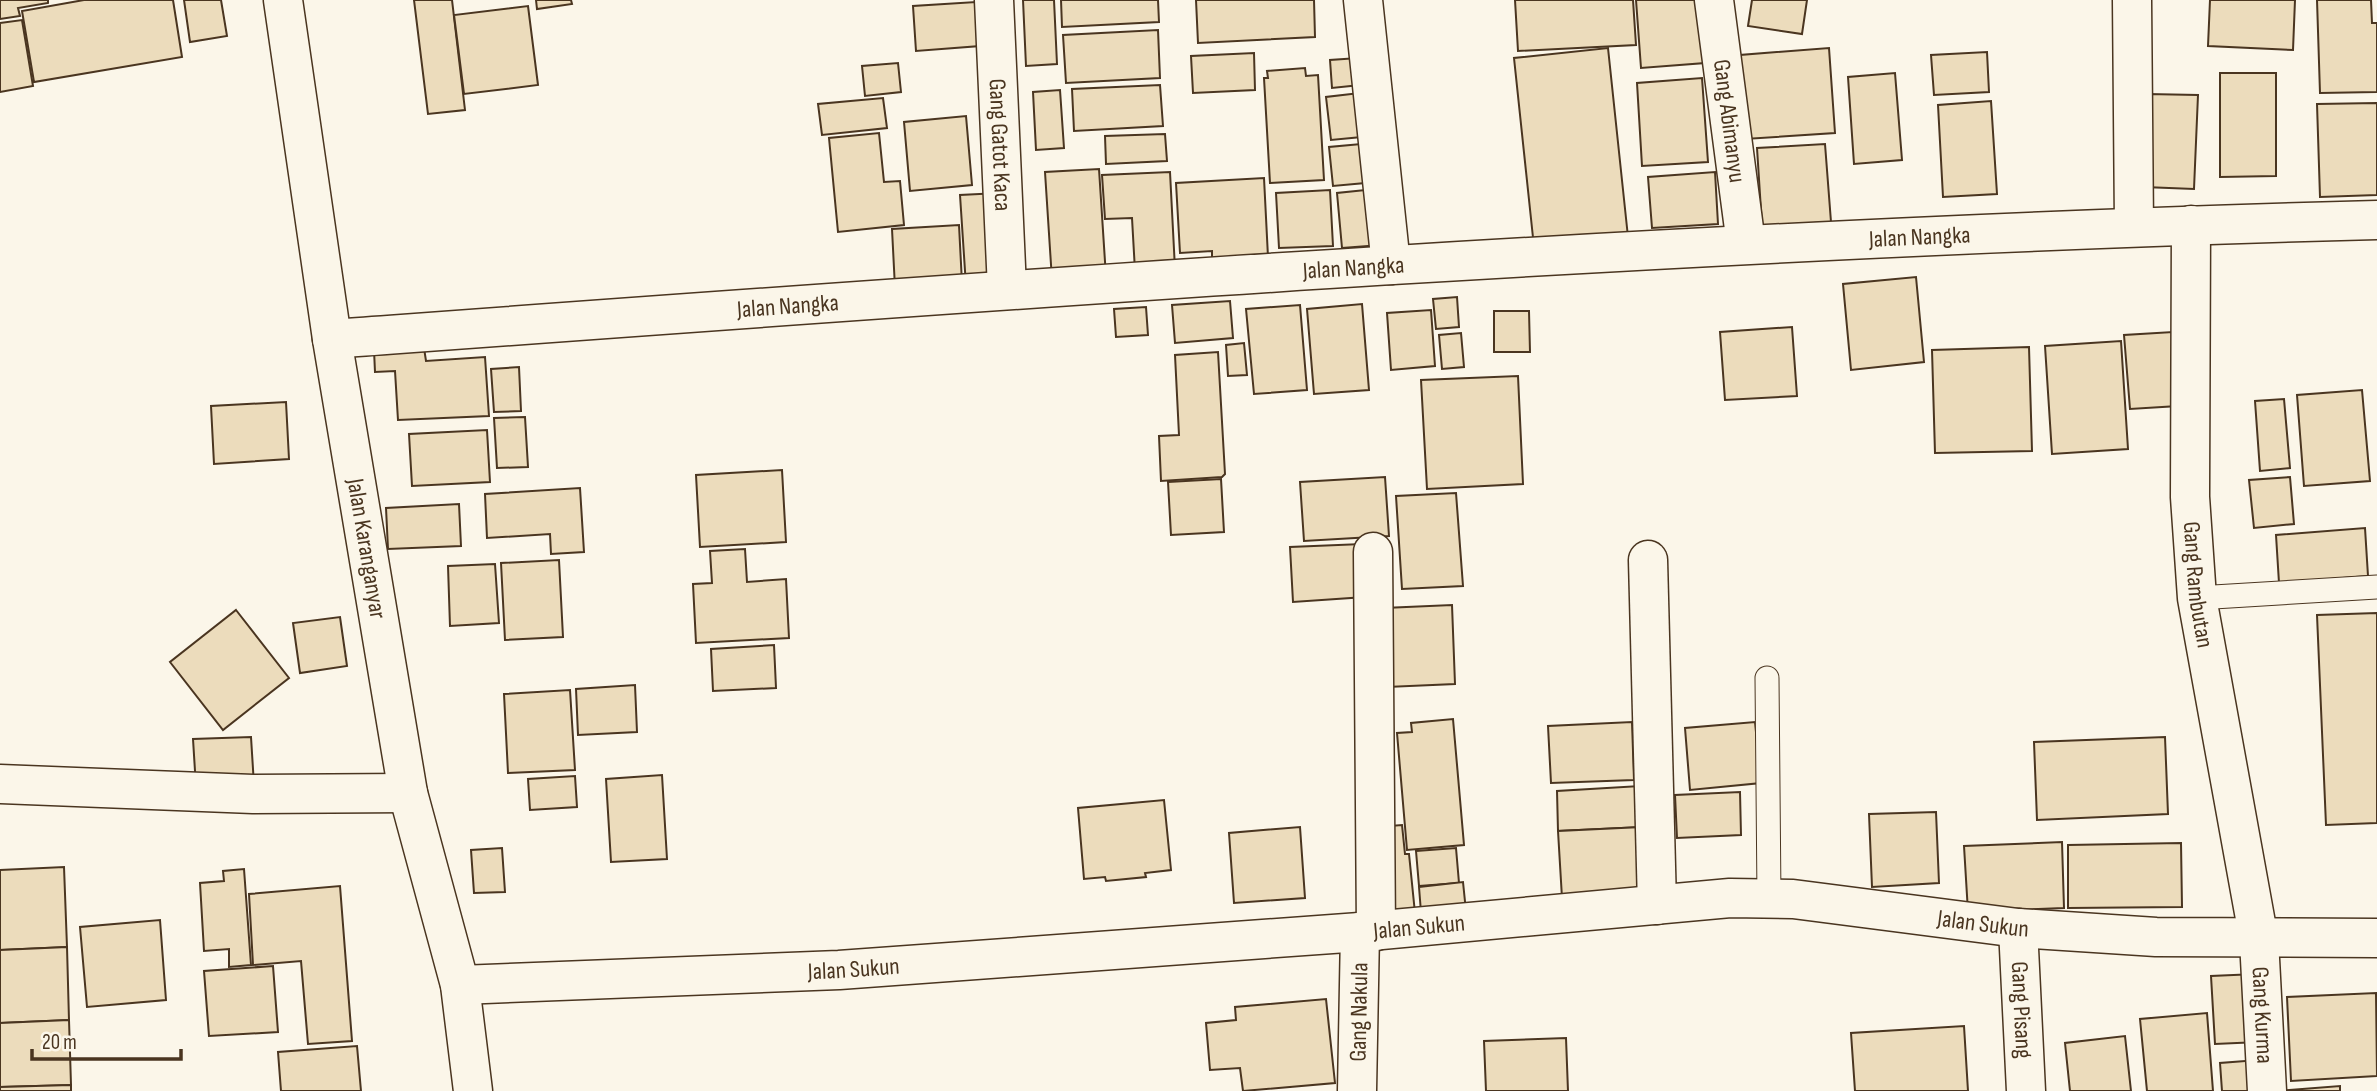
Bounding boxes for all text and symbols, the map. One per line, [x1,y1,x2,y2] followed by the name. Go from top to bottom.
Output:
[1707,58,1752,184] street label: Gang Abimanyu
[983,78,1018,212] street label: Gang Gatot Kaca
[1867,220,1971,254] street label: Jalan Nangka
[1301,250,1405,285] street label: Jalan Nangka
[735,288,840,324] street label: Jalan Nangka
[341,475,393,621] street label: Jalan Karanganyar
[2177,520,2220,650] street label: Gang Rambutan
[1935,903,2030,943] street label: Jalan Sukun
[1371,908,1466,945] street label: Jalan Sukun
[806,951,901,986] street label: Jalan Sukun
[2005,961,2039,1059] street label: Gang Pisang
[1343,962,1374,1062] street label: Gang Nakula
[2246,966,2280,1064] street label: Gang Kurma
[32,1018,180,1062] scale bar
[42,1030,77,1055] text: 20 m

